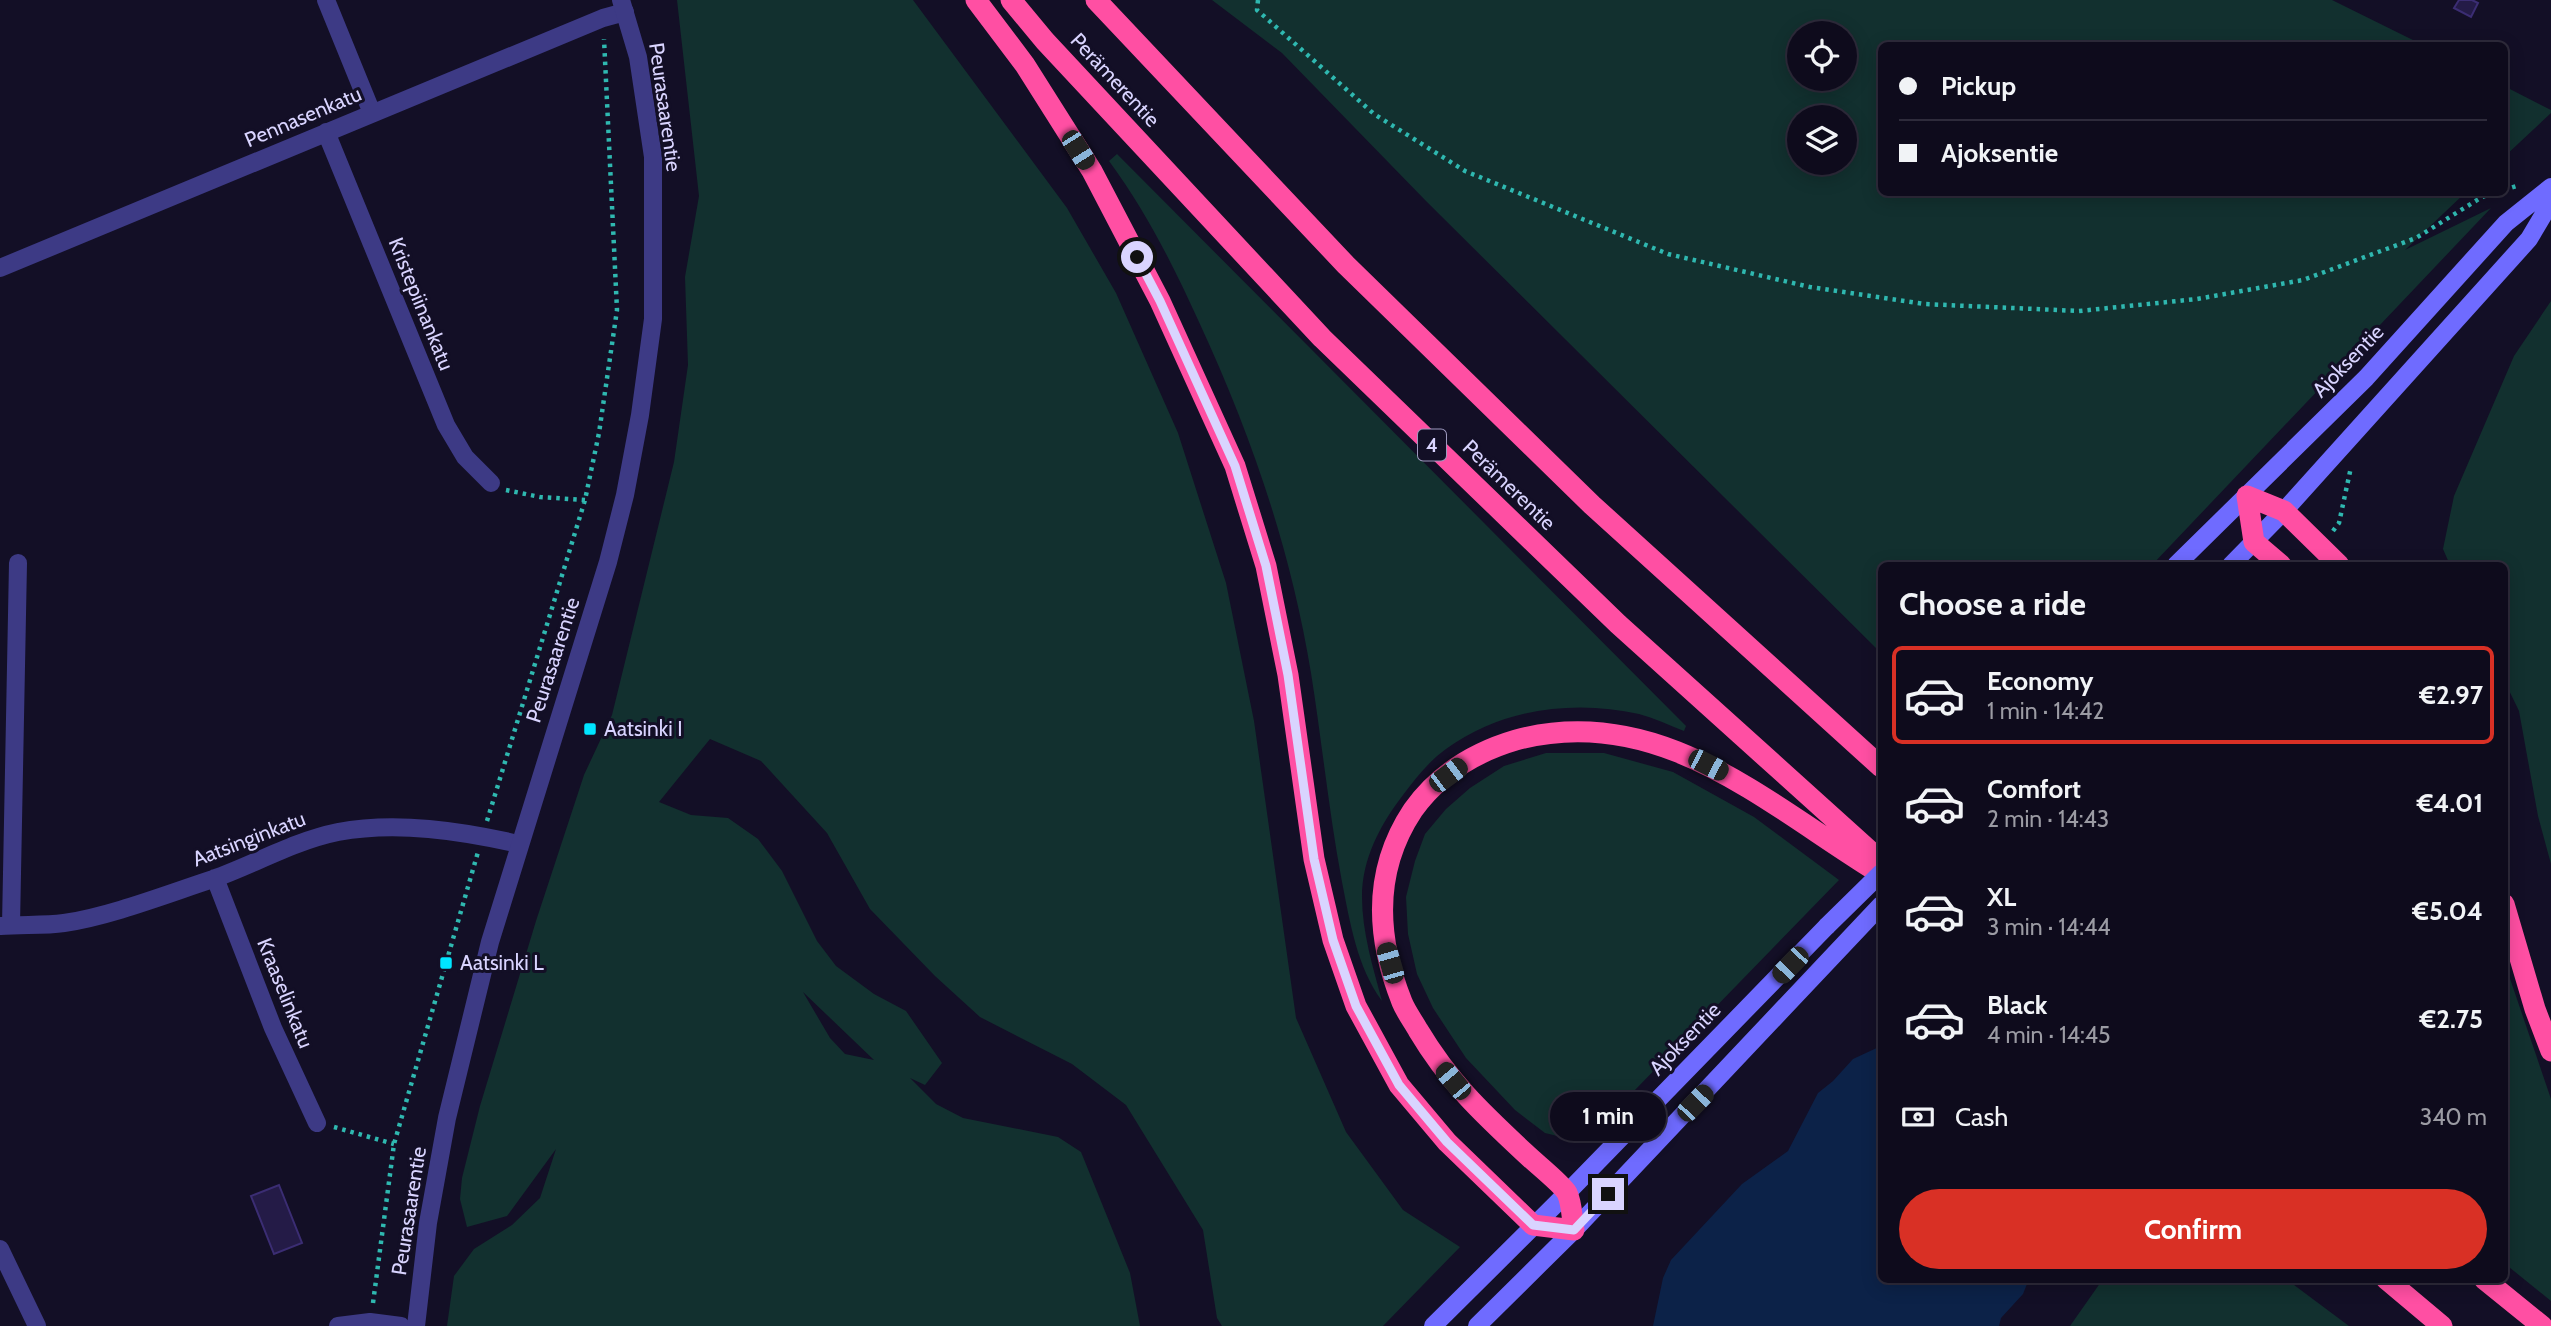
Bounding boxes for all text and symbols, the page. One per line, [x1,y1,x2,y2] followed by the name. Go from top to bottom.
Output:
[1787,21,1857,175] map controls
[1787,21,1857,91] button: locate
[1066,28,1165,132] street label: Perämerentie
[644,41,687,173] street label: Peurasaarentie
[1941,70,2016,102] text: Pickup
[241,81,365,152] street label: Pennasenkatu
[1787,105,1857,175] button: layers
[1058,127,1099,173] car
[1941,137,2058,169] text: Ajoksentie
[383,234,459,374] street label: Kristepiinankatu
[1121,241,1153,273] route start
[2307,319,2389,403] street label: Ajoksentie
[1418,430,1446,460] road number: 4
[1458,434,1561,535] street label: Perämerentie
[1899,584,2086,623] text: Choose a ride
[521,594,585,725] street label: Peurasaarentie
[1903,664,1966,727] icon: car
[1987,665,2093,697] text: Economy
[2419,679,2483,711] text: €2.97
[1987,697,2104,725] text: 1 min · 14:42
[604,716,683,741] place label: Aatsinki I
[582,721,598,737] marker: Aatsinki I
[1685,746,1732,784] car
[1425,754,1472,796] car
[1903,772,1966,835] icon: car
[1987,773,2081,805] text: Comfort
[2417,787,2483,819] text: €4.01
[1987,805,2109,833] text: 2 min · 14:43
[189,806,309,872] street label: Aatsinginkatu
[1903,880,1966,943] icon: car
[1987,881,2016,913] text: XL
[2412,895,2483,927] text: €5.04
[1987,913,2111,941] text: 3 min · 14:44
[252,934,319,1051] street label: Kraaselinkatu
[1375,940,1406,986] car
[1768,943,1813,987] car
[460,950,544,975] place label: Aatsinki L
[438,955,454,971] marker: Aatsinki L
[1903,988,1966,1051] icon: car
[1987,989,2047,1021] text: Black
[1644,997,1726,1081] street label: Ajoksentie
[2420,1003,2483,1035] text: €2.75
[1987,1021,2111,1049] text: 4 min · 14:45
[1432,1058,1475,1104] car
[1673,1081,1718,1125] car
[1550,1092,1666,1142] callout: 1 min
[1899,1098,1937,1136] icon: cash
[1955,1101,2008,1133] text: Cash
[1582,1102,1634,1130] text: 1 min
[2420,1103,2487,1131] text: 340 m
[386,1145,431,1277] street label: Peurasaarentie
[1592,1178,1624,1210] route end
[1899,1189,2487,1269] button: Confirm

